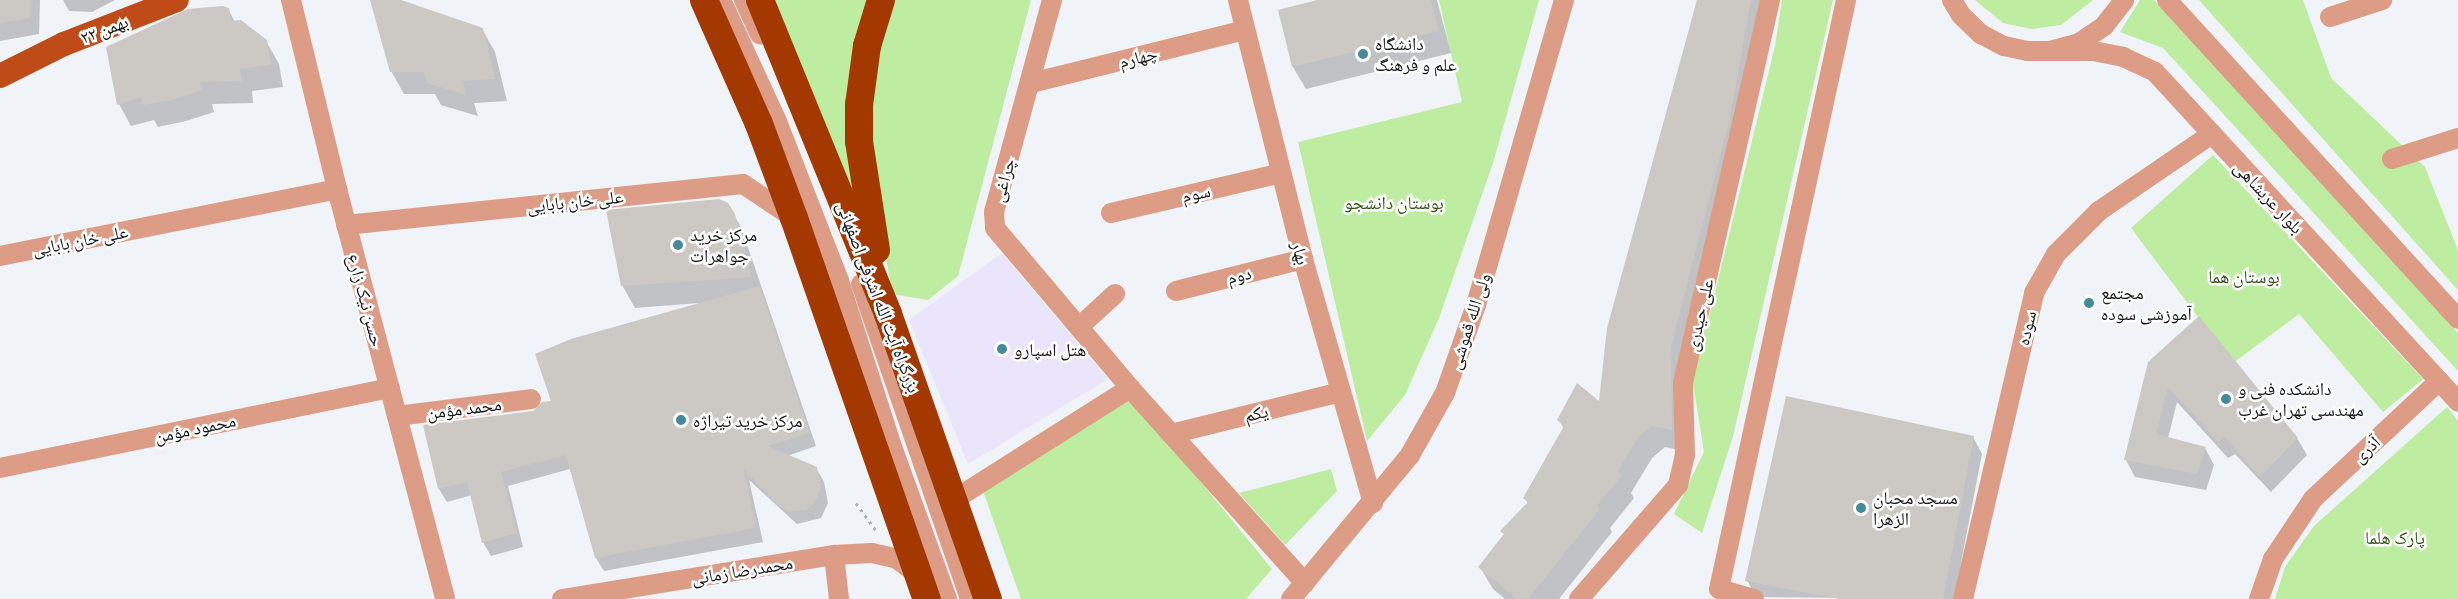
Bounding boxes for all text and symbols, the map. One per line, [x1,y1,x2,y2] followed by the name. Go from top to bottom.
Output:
[77,10,131,48] street label: ۲۲ بهمن
[1375,33,1457,76] place label: دانشگاه علم و فرهنگ
[1117,42,1159,72] street label: چهارم
[1356,47,1370,61] marker: دانشگاه علم و فرهنگ
[986,156,1020,204] street label: چراغی
[2230,156,2308,238] street label: بلوار عربشاهی
[1179,179,1213,207] street label: سوم
[526,185,624,217] street label: علی خان بابایی
[1344,191,1444,213] park label: بوستان دانشجو
[833,198,925,396] street label: بزرگراه آیت الله اشرفی اصفهانی
[30,220,130,260] street label: علی خان بابایی
[690,224,757,266] place label: مرکز خرید جواهرات
[671,238,685,252] marker: مرکز خرید جواهرات
[1288,239,1314,267] street label: بهار
[343,251,389,349] street label: حسن نیک زارع
[1224,262,1254,288] street label: دوم
[2208,265,2280,287] park label: بوستان هما
[1443,270,1495,372] street label: ولی الله قموشی
[1680,277,1718,353] street label: علی حیدری
[2101,282,2192,324] place label: مجتمع آموزشی سوده
[2082,296,2096,310] marker: مجتمع آموزشی سوده
[2012,308,2040,348] street label: سوده
[1014,338,1086,360] place label: هتل اسپارو
[995,342,1009,356] marker: هتل اسپارو
[2238,378,2364,420] place label: دانشکده فنی و مهندسی تهران غرب
[2219,392,2233,406] marker: دانشکده فنی و مهندسی تهران غرب
[425,393,503,423] street label: محمد مؤمن
[1242,400,1270,426] street label: یکم
[152,409,238,447] street label: محمود مؤمن
[693,409,802,431] place label: مرکز خرید تیراژه
[674,413,688,427] marker: مرکز خرید تیراژه
[2348,431,2384,467] street label: آذری
[1873,487,1958,530] place label: مسجد محبان الزهرا
[1854,501,1868,515] marker: مسجد محبان الزهرا
[2365,526,2425,548] park label: پارک هلما
[690,551,794,589] street label: محمدرضا زمانی

